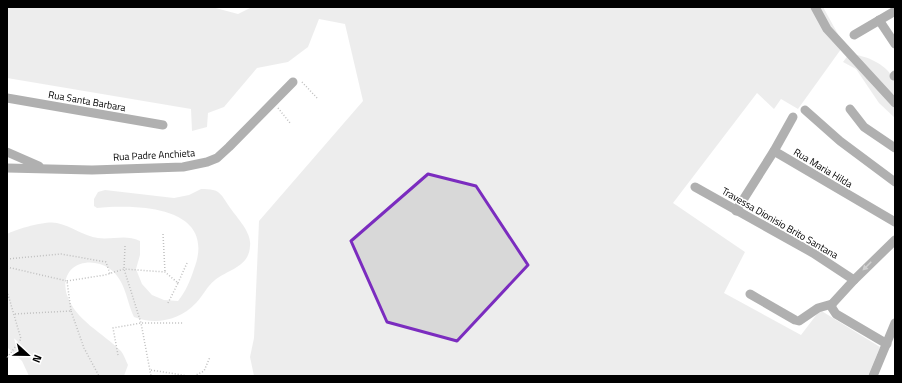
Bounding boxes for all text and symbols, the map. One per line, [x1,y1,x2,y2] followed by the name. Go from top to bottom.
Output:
[47,87,127,115] street label: Rua Santa Barbara
[791,144,855,192] street label: Rua Maria Hilda
[113,145,195,165] street label: Rua Padre Anchieta
[719,183,841,263] street label: Travessa Dionisio Brito Santana
[862,261,872,271] one-way arrow
[8,335,48,375] north arrow
[28,352,46,365] text: N

